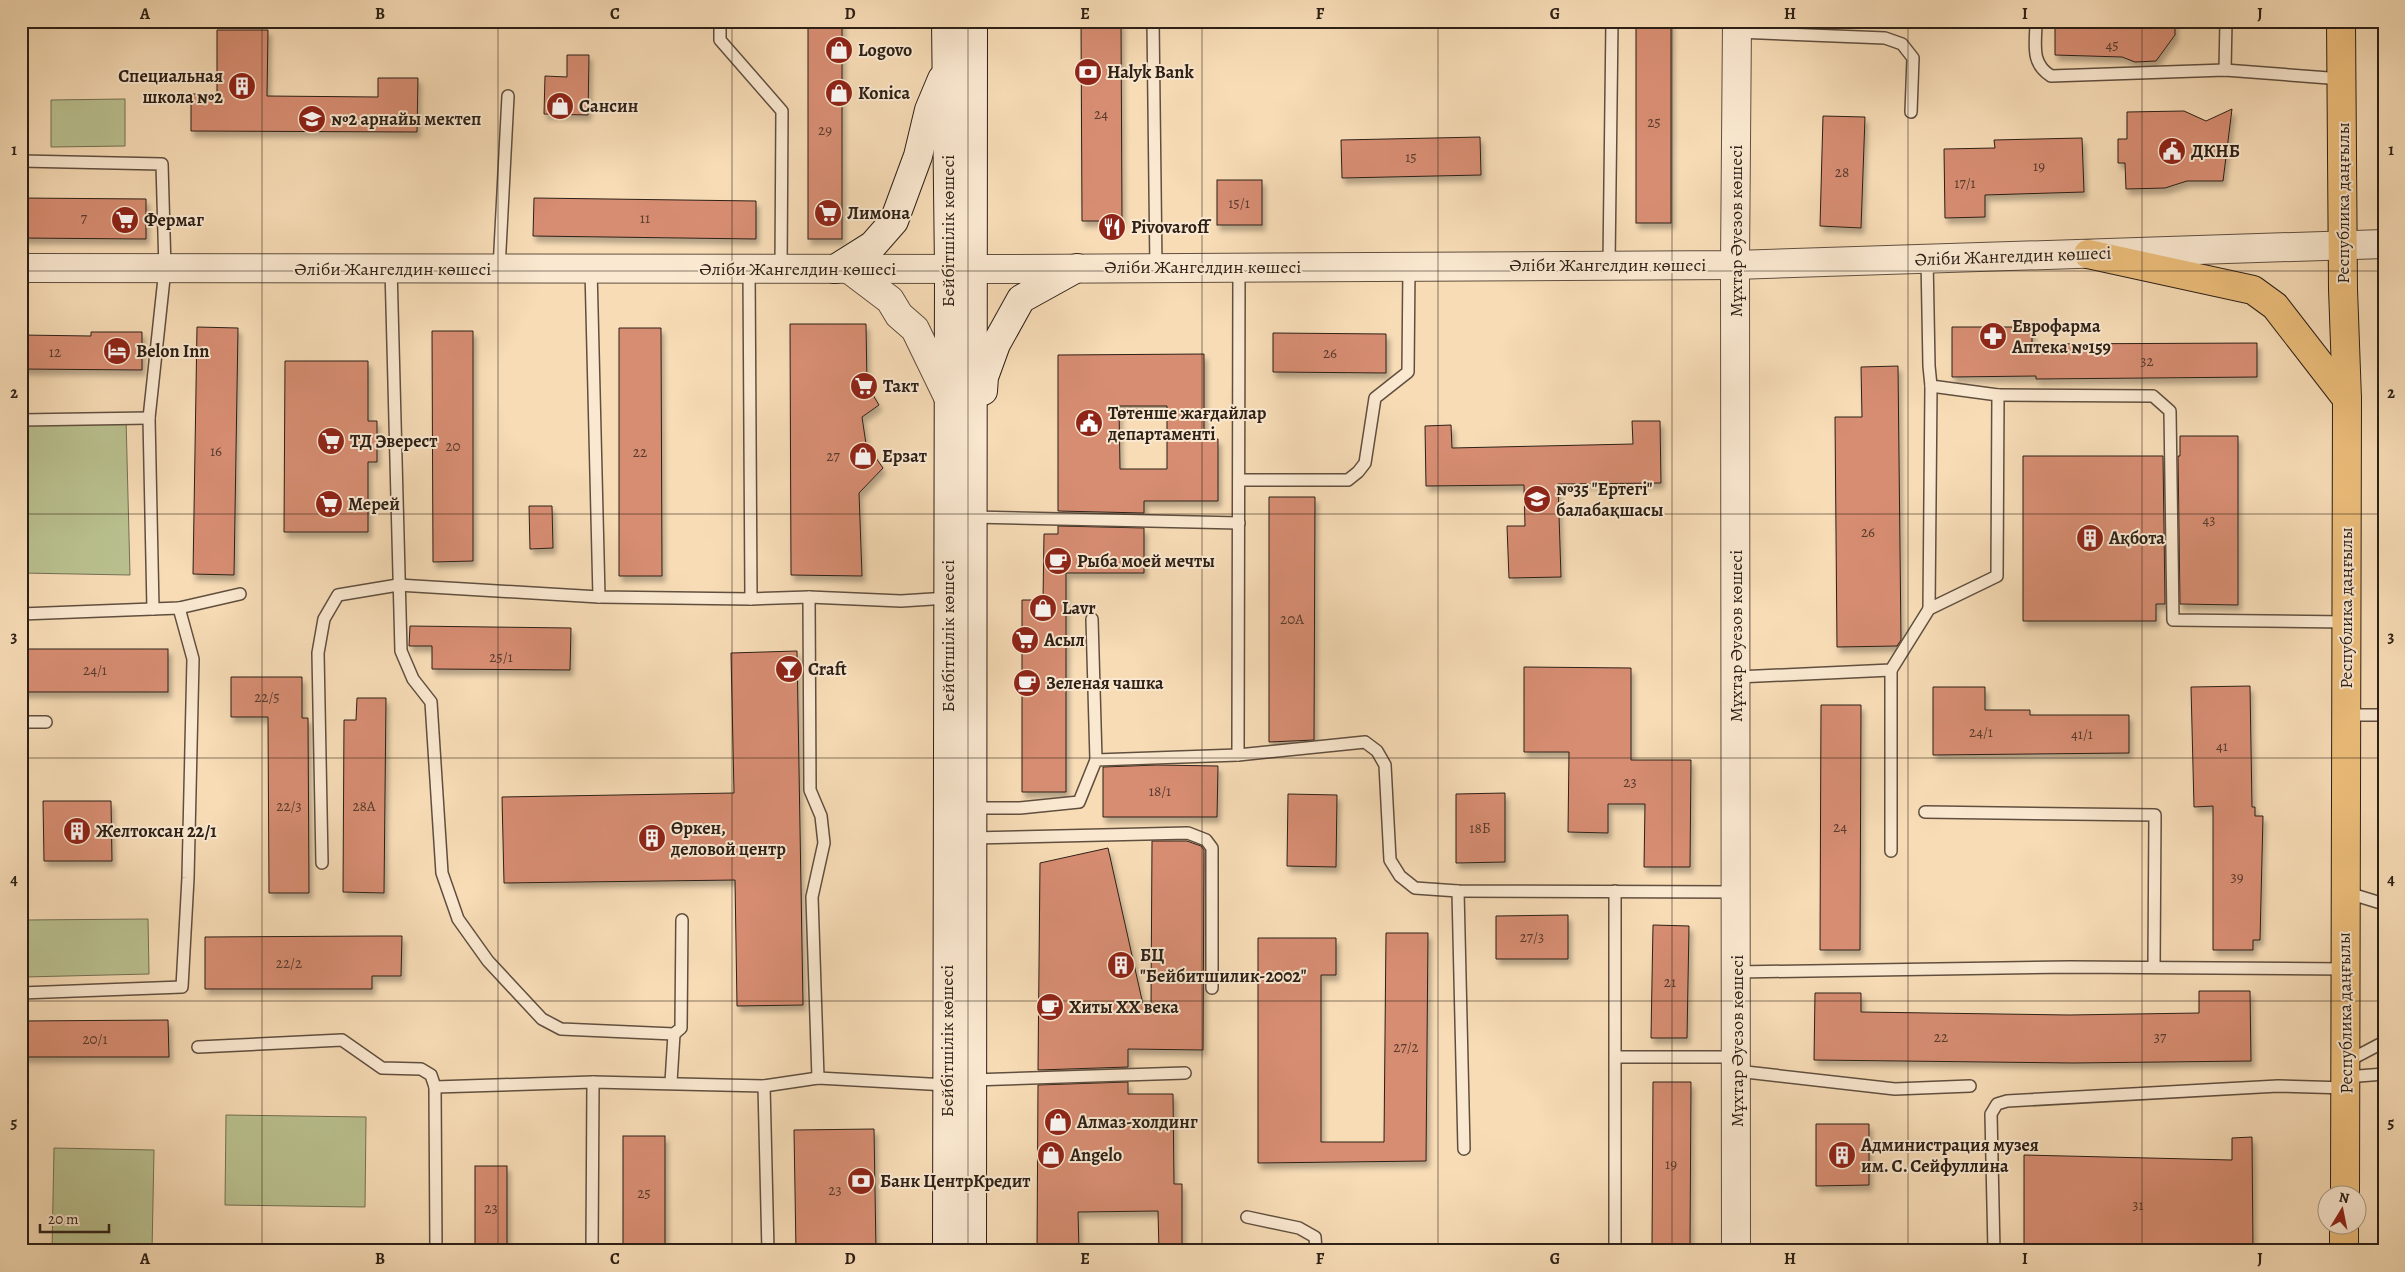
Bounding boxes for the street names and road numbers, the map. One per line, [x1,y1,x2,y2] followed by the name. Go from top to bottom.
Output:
[2331,122,2355,284] street label: Республика даңғылы
[1724,145,1748,317] street label: Мұхтар Әуезов көшесі
[936,155,960,307] street label: Бейбітшілік көшесі
[1914,241,2112,271] street label: Әліби Жангелдин көшесі
[1510,253,1706,277] street label: Әліби Жангелдин көшесі
[1105,255,1301,279] street label: Әліби Жангелдин көшесі
[295,257,491,281] street label: Әліби Жангелдин көшесі
[700,257,896,281] street label: Әліби Жангелдин көшесі
[2334,527,2358,689] street label: Республика даңғылы
[1724,550,1748,722] street label: Мұхтар Әуезов көшесі
[936,560,960,712] street label: Бейбітшілік көшесі
[2332,932,2358,1094] street label: Республика даңғылы
[1725,955,1749,1127] street label: Мұхтар Әуезов көшесі
[935,965,959,1117] street label: Бейбітшілік көшесі

